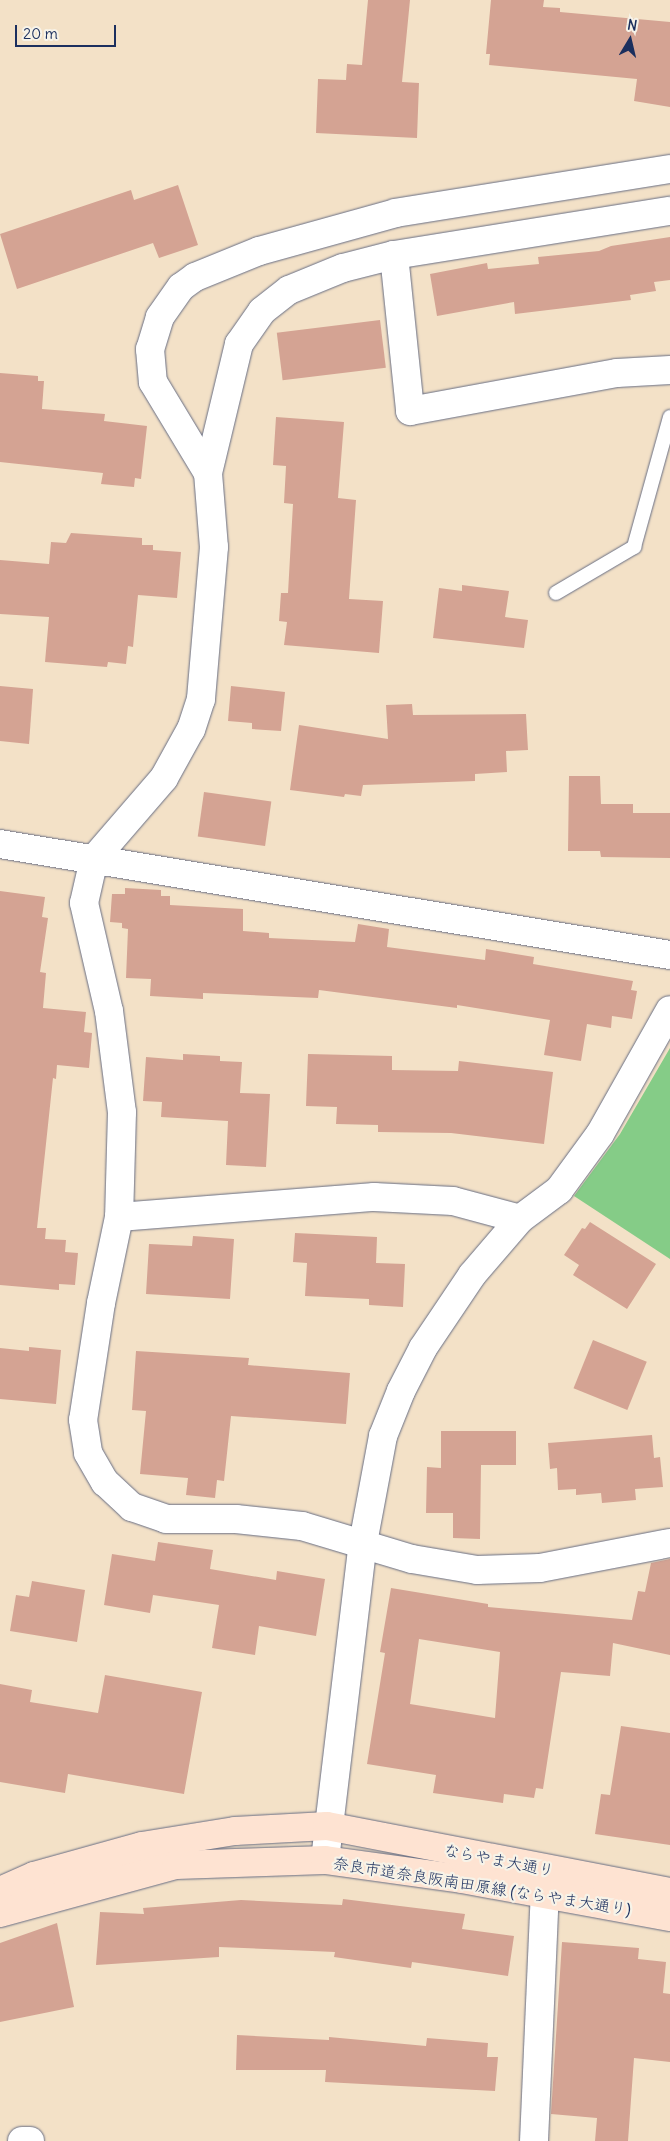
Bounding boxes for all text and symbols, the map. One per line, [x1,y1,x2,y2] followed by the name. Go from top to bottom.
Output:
[18,15,119,47] scale bar
[605,15,655,65] north arrow
[626,16,639,35] text: N
[23,24,58,43] text: 20 m
[442,1840,556,1880] street label: ならやま大通り
[332,1853,632,1919] street label: 奈良市道奈良阪南田原線 (ならやま大通り)

